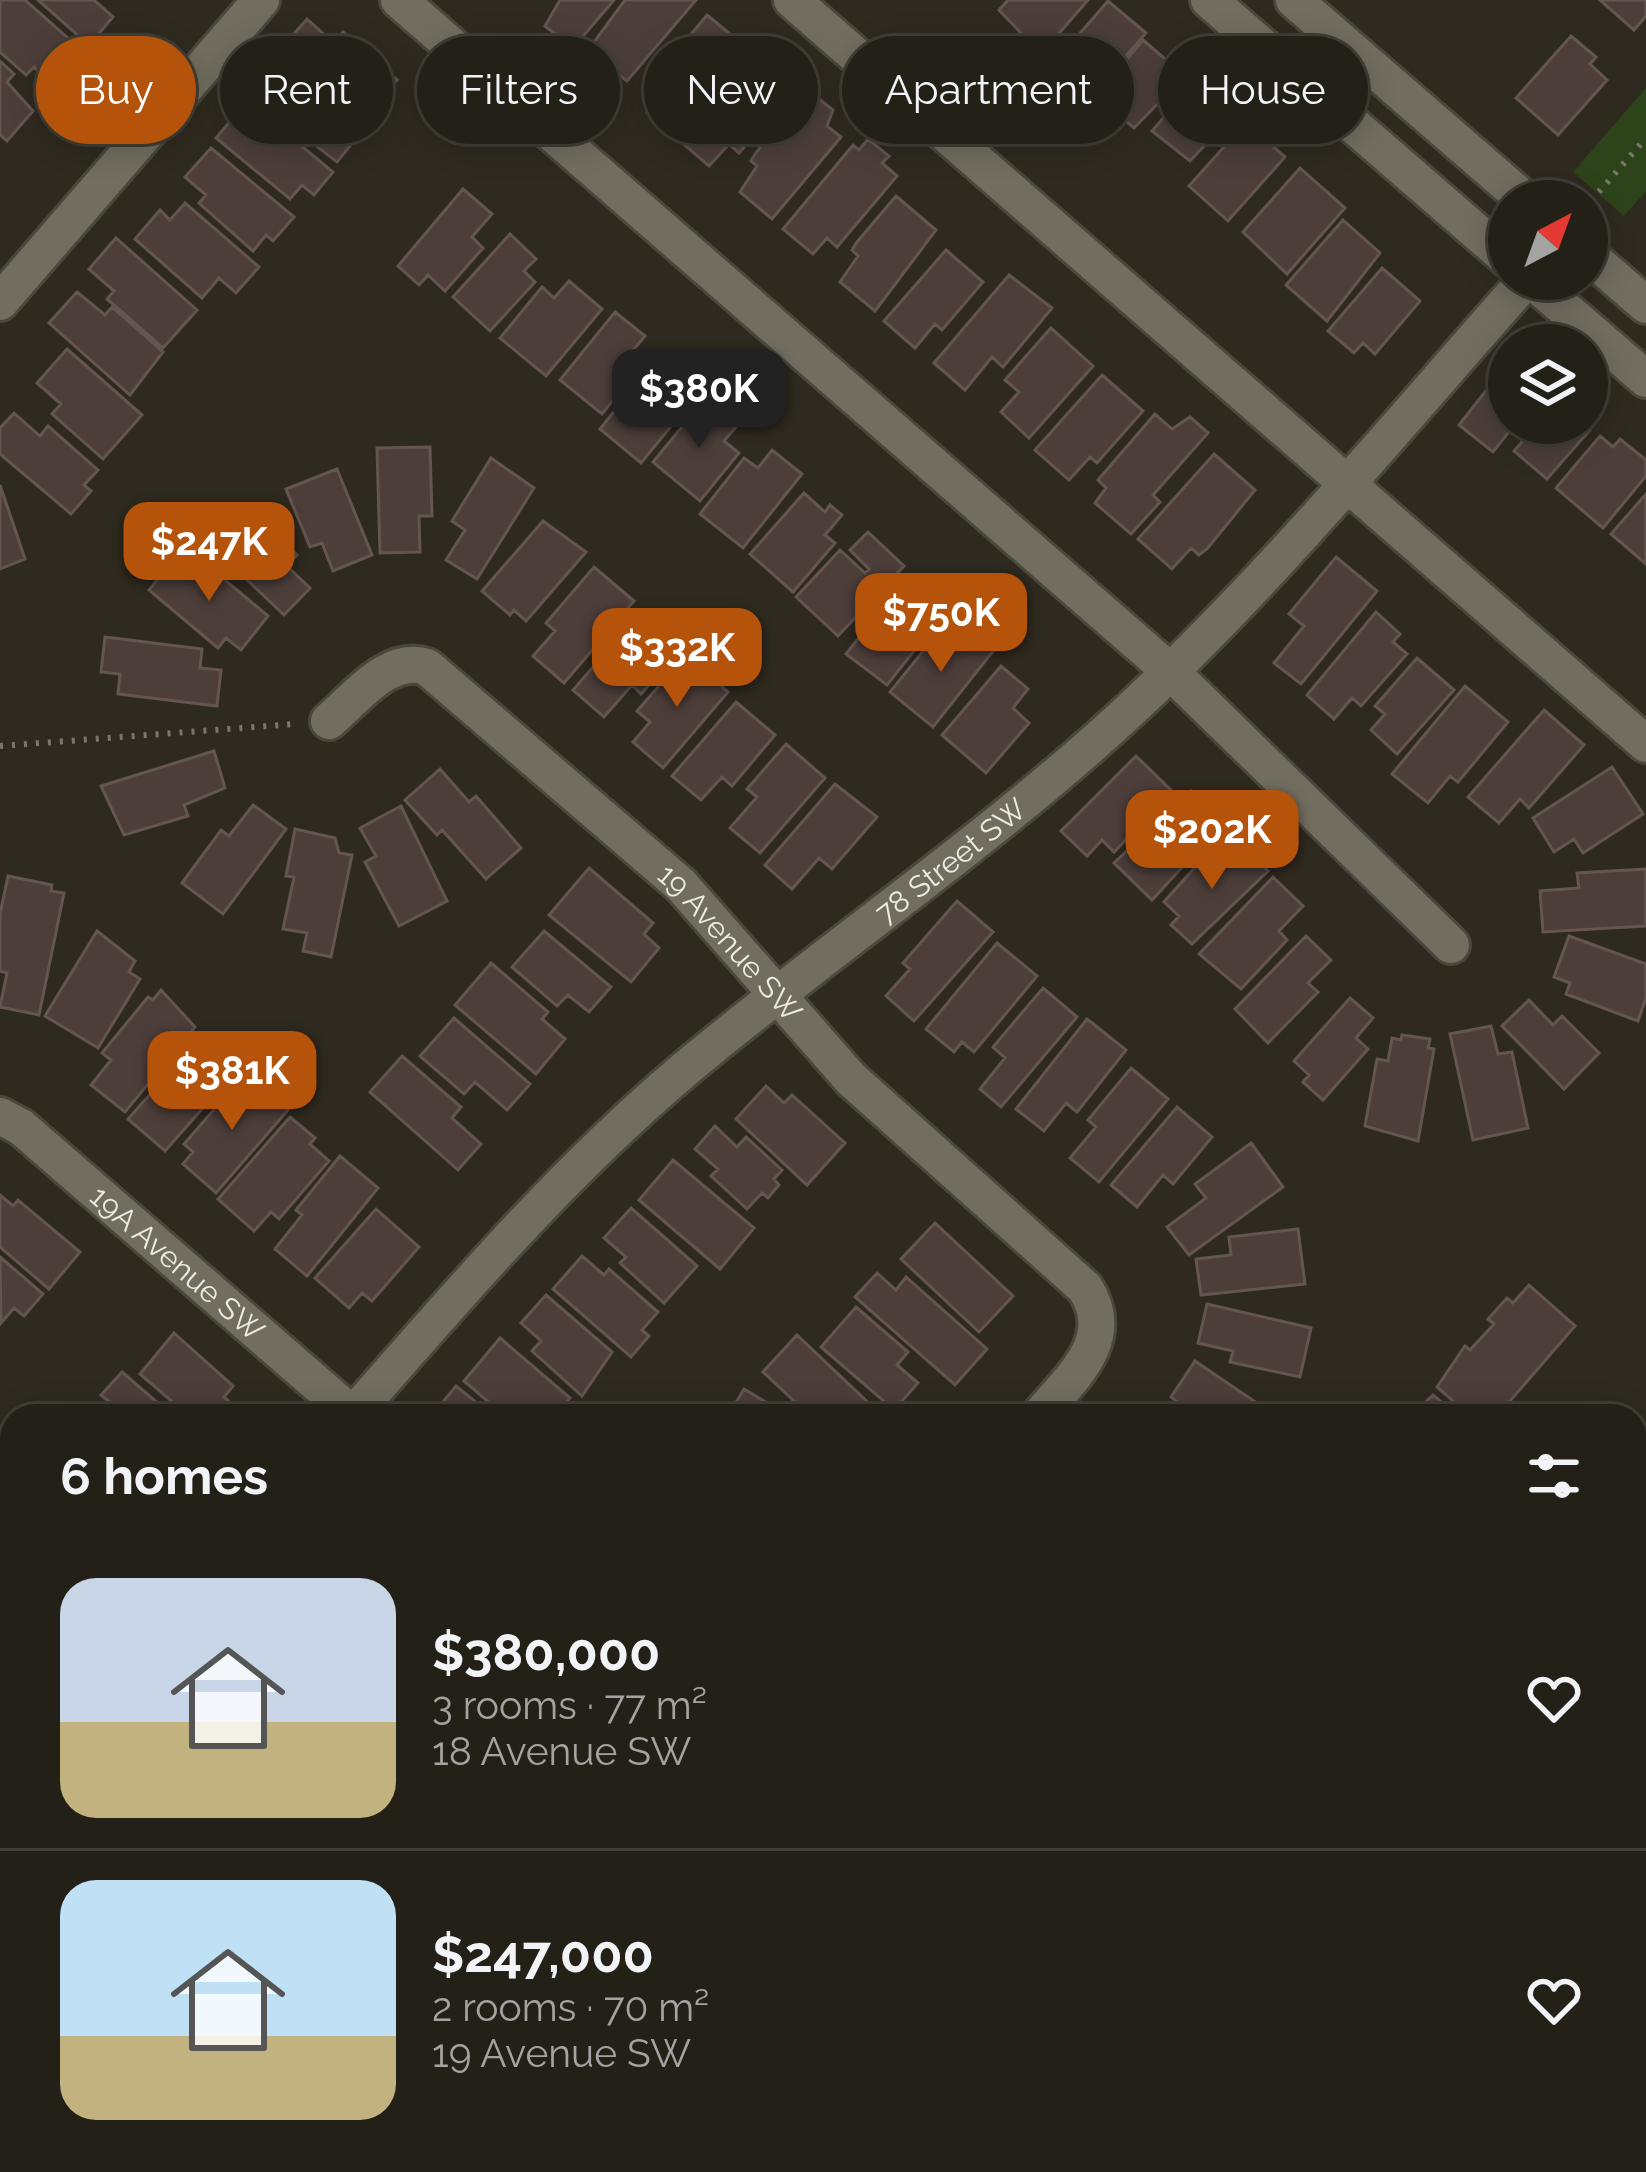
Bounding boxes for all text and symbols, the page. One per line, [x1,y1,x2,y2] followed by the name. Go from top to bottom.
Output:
[36,36,196,144] chip: Buy
[220,36,393,144] chip: Rent
[417,36,620,144] chip: Filters
[644,36,818,144] chip: New
[842,36,1134,144] chip: Apartment
[1158,36,1368,144] chip: House
[1488,180,1608,300] north arrow
[1488,180,1608,444] map controls
[1488,324,1608,444] button: layers
[615,349,783,451] pin: $380K
[639,365,759,411] text: $380K
[125,502,293,604] pin: $247K
[151,518,267,564] text: $247K
[857,573,1025,675] pin: $750K
[882,589,1000,635] text: $750K
[593,608,761,710] pin: $332K
[619,624,735,670] text: $332K
[868,790,1033,930] street label: 78 Street SW
[1128,790,1296,892] pin: $202K
[1153,806,1271,852] text: $202K
[651,856,810,1029] street label: 19 Avenue SW
[148,1031,316,1133] pin: $381K
[174,1047,290,1093] text: $381K
[84,1178,272,1348] street label: 19A Avenue SW
[1521,1443,1587,1509] icon: filters
[60,1446,268,1506] text: 6 homes
[432,1622,660,1682] text: $380,000
[156,1626,300,1770] icon: home
[1521,1665,1587,1731] icon: heart
[432,1682,707,1728] text: 3 rooms · 77 m²
[432,1728,691,1774] text: 18 Avenue SW
[432,1924,654,1984] text: $247,000
[156,1928,300,2072] icon: home
[1521,1967,1587,2033] icon: heart
[432,1984,709,2030] text: 2 rooms · 70 m²
[432,2030,691,2076] text: 19 Avenue SW

